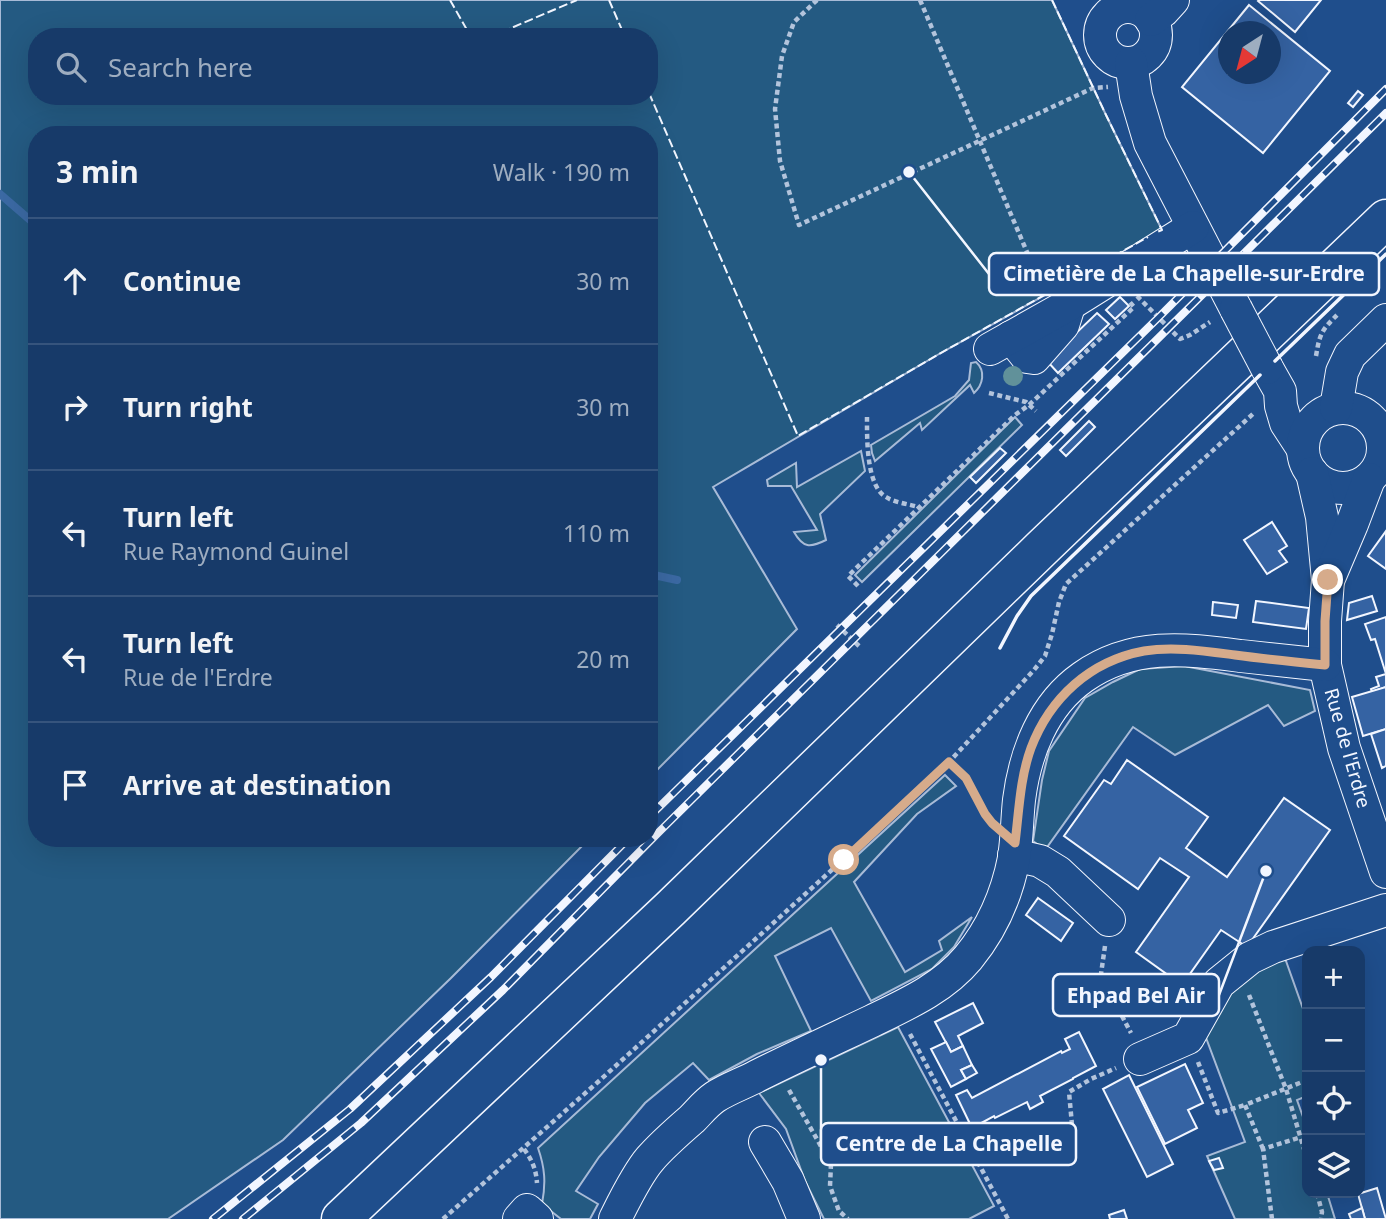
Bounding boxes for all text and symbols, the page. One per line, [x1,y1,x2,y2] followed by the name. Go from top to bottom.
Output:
[1218,21,1281,84] north arrow
[28,28,658,105] search box
[52,48,90,86] icon: search
[108,49,253,85] text: Search here
[56,151,139,192] text: 3 min
[493,156,630,188] text: Walk · 190 m
[989,253,1379,295] callout: Cimetière de La Chapelle-sur-Erdre
[1003,259,1365,287] text: Cimetière de La Chapelle-sur-Erdre
[56,262,94,300] icon: ahead
[123,263,241,299] text: Continue
[576,265,630,297] text: 30 m
[56,388,94,426] icon: right
[123,389,253,425] text: Turn right
[576,391,630,423] text: 30 m
[123,499,234,535] text: Turn left
[56,514,94,552] icon: left
[563,517,630,549] text: 110 m
[123,535,349,567] text: Rue Raymond Guinel
[1312,564,1343,595] route end
[123,625,234,661] text: Turn left
[56,640,94,678] icon: left
[576,643,630,675] text: 20 m
[123,661,273,693] text: Rue de l'Erdre
[1318,685,1378,811] street label: Rue de l'Erdre
[56,766,94,804] icon: arrive
[123,767,392,803] text: Arrive at destination
[828,844,859,875] route start
[1302,946,1365,1198] map controls
[1302,946,1365,1009] button: +
[1053,974,1219,1016] callout: Ehpad Bel Air
[1067,981,1206,1009] text: Ehpad Bel Air
[1302,1009,1365,1072] button: −
[1302,1072,1365,1135] button: locate
[821,1123,1076,1165] callout: Centre de La Chapelle
[835,1129,1063,1157] text: Centre de La Chapelle
[1302,1135,1365,1198] button: layers

